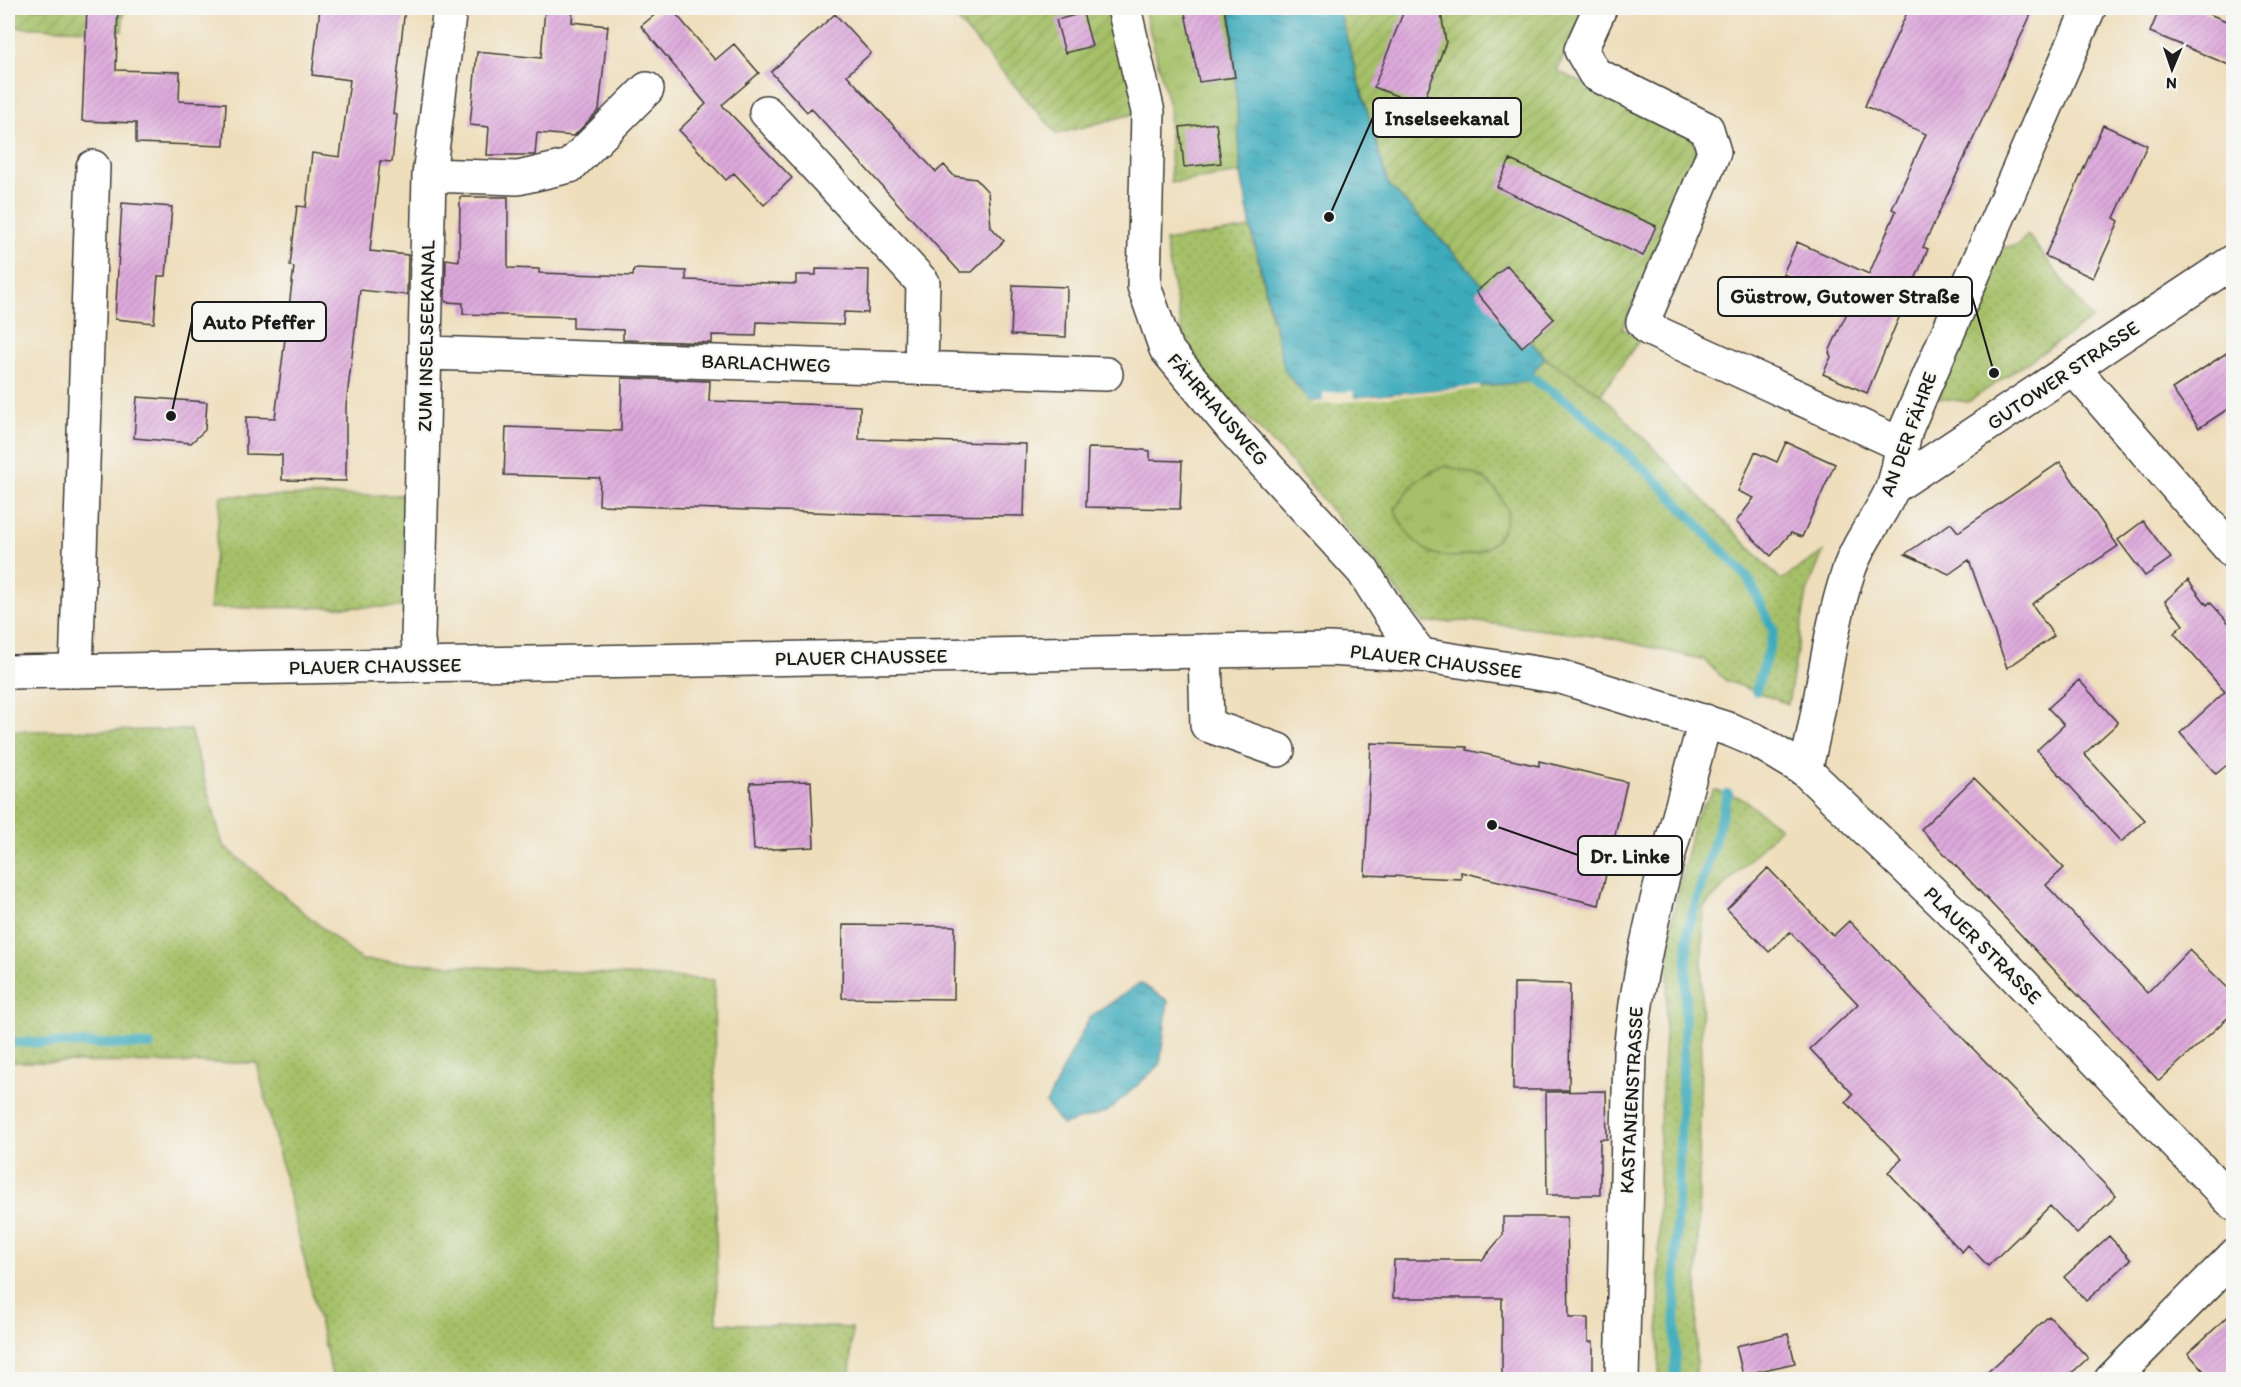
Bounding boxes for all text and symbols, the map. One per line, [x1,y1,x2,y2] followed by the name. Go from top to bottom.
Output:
[2142,39,2202,99] north arrow
[2166,74,2177,93] text: N
[1373,98,1521,137] callout: Inselseekanal
[1385,105,1510,130] text: Inselseekanal
[412,240,440,432] street label: ZUM INSELSEEKANAL
[1718,277,1972,316] callout: Güstrow, Gutower Straße
[1730,283,1960,308] text: Güstrow, Gutower Straße
[192,302,326,341] callout: Auto Pfeffer
[202,309,316,334] text: Auto Pfeffer
[1982,315,2144,435] street label: GUTOWER STRASSE
[1162,348,1274,470] street label: FÄHRHAUSWEG
[701,349,831,377] street label: BARLACHWEG
[1874,368,1942,500] street label: AN DER FÄHRE
[1349,639,1523,683] street label: PLAUER CHAUSSEE
[774,643,948,671] street label: PLAUER CHAUSSEE
[288,652,462,680] street label: PLAUER CHAUSSEE
[1578,836,1682,875] callout: Dr. Linke
[1590,843,1670,868] text: Dr. Linke
[1919,881,2047,1009] street label: PLAUER STRASSE
[1614,1006,1648,1194] street label: KASTANIENSTRASSE

